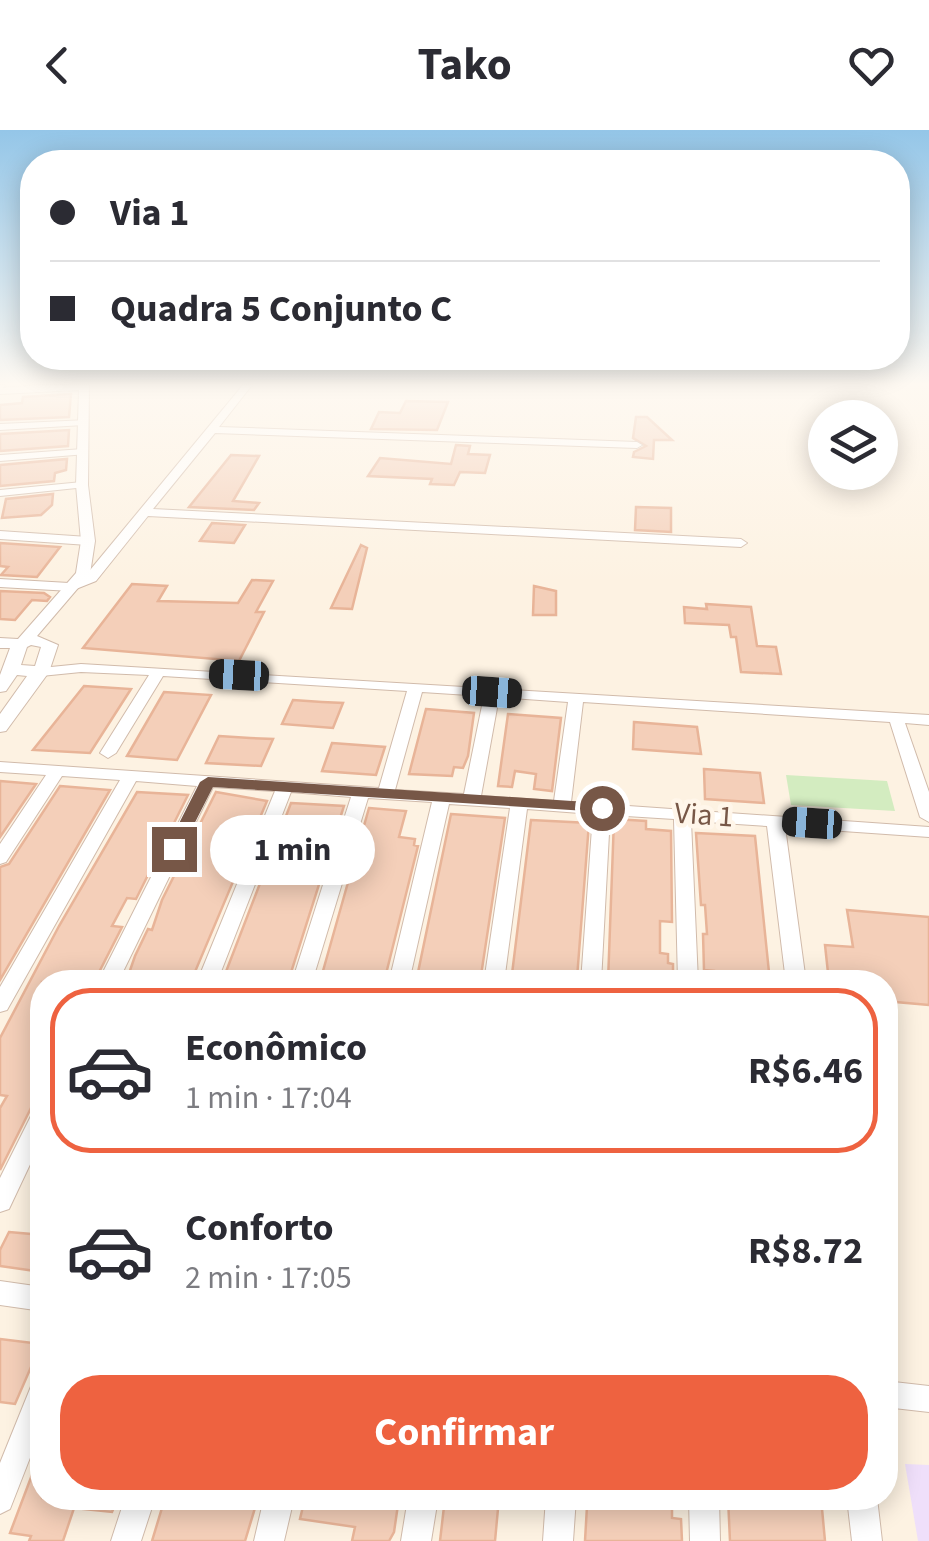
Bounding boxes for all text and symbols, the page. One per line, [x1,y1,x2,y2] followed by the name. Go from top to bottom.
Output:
[417,33,512,97] text: Tako
[30,38,85,93] icon: back
[844,38,899,93] icon: heart
[110,186,189,240] text: Via 1
[110,282,452,336] text: Quadra 5 Conjunto C
[808,400,898,490] map controls
[808,400,898,490] button: layers
[208,658,270,692] car
[461,675,523,709] car
[580,786,625,831] route start
[673,791,735,839] street label: Via 1
[781,806,843,840] car
[209,814,374,884] callout: 1 min
[152,827,197,872] route end
[254,827,331,873] text: 1 min
[185,1021,367,1075] text: Econômico
[65,1026,155,1116] icon: car
[748,1044,863,1098] text: R$6.46
[185,1075,352,1121] text: 1 min · 17:04
[185,1201,334,1255] text: Conforto
[65,1206,155,1296] icon: car
[748,1224,863,1278] text: R$8.72
[185,1255,352,1301] text: 2 min · 17:05
[60,1375,868,1490] button: Confirmar

